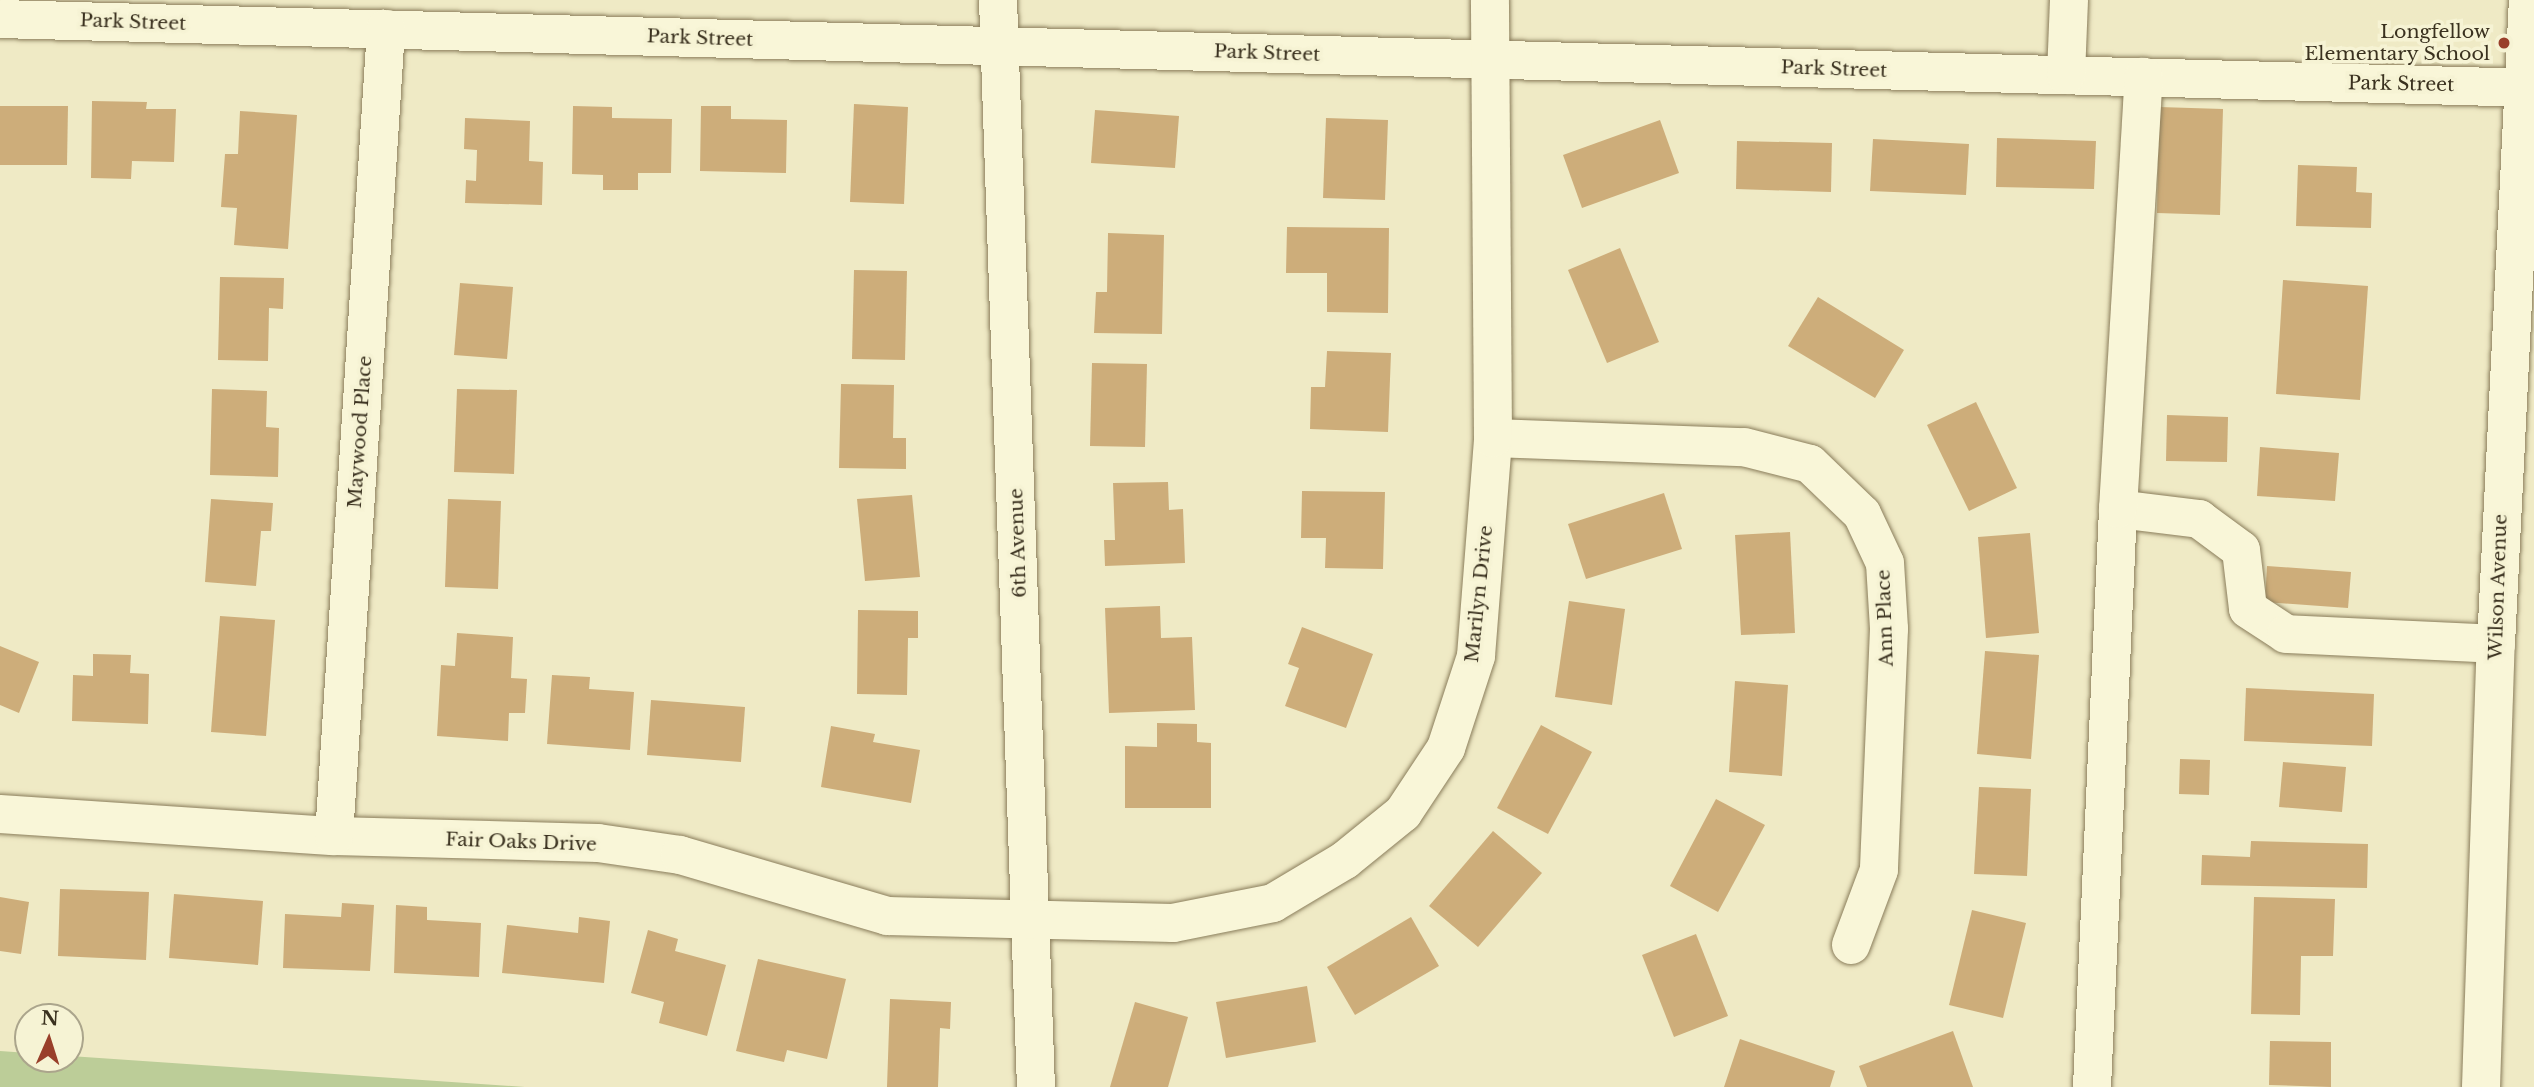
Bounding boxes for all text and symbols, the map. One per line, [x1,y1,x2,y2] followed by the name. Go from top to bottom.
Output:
[79,9,187,35] street label: Park Street
[2304,21,2490,65] place label: Longfellow Elementary School
[646,25,754,51] street label: Park Street
[2496,35,2512,51] marker: Longfellow Elementary School
[1213,40,1321,66] street label: Park Street
[1780,56,1888,82] street label: Park Street
[2347,72,2455,96] street label: Park Street
[343,355,377,509] street label: Maywood Place
[1005,487,1031,599] street label: 6th Avenue
[2484,513,2512,661] street label: Wilson Avenue
[1460,524,1498,664] street label: Marilyn Drive
[1872,569,1898,667] street label: Ann Place
[445,828,597,856] street label: Fair Oaks Drive
[14,1003,84,1073] north arrow
[40,1007,60,1030] text: N

